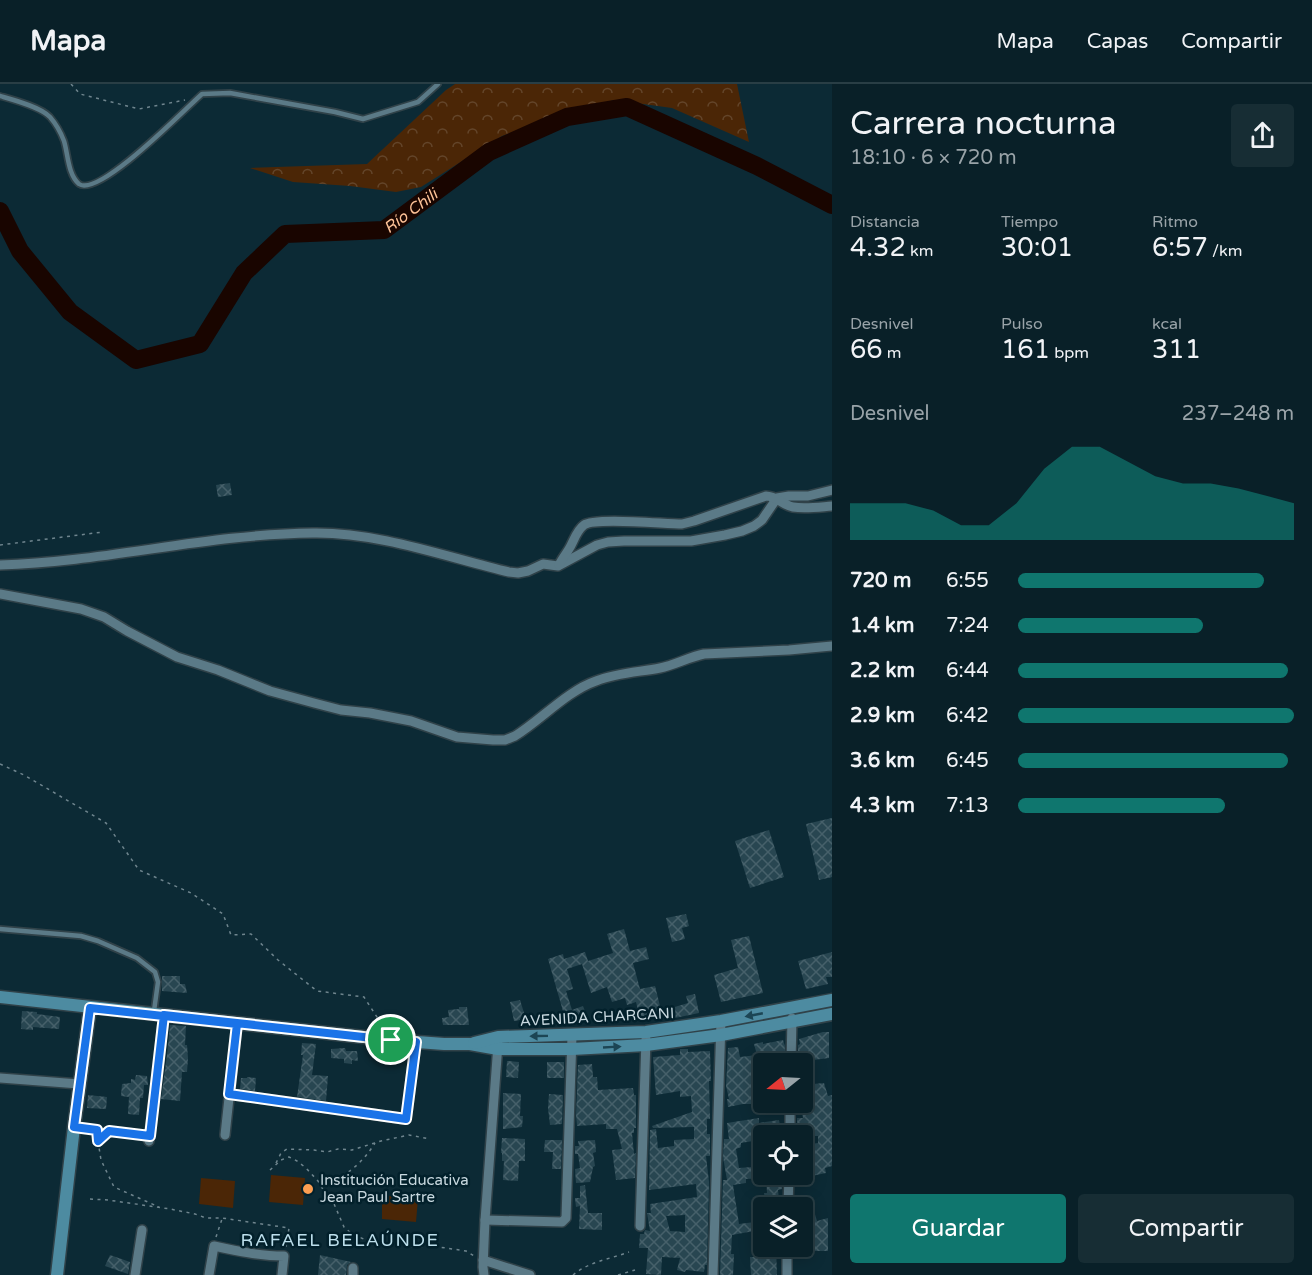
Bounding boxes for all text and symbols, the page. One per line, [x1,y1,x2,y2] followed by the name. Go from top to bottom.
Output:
[30,24,106,58] text: Mapa
[997,29,1054,54] text: Mapa
[1087,29,1148,54] text: Capas
[1181,29,1282,54] text: Compartir
[850,104,1116,143] text: Carrera nocturna
[1231,104,1294,167] button: share
[850,146,1017,170] text: 18:10 · 6 × 720 m
[380,184,443,238] water label: Río Chili
[850,212,920,232] text: Distancia
[1001,212,1058,232] text: Tiempo
[1152,212,1198,232] text: Ritmo
[850,232,906,263] text: 4.32
[1001,232,1073,263] text: 30:01
[1152,232,1208,263] text: 6:57
[906,241,933,261] text: km
[1208,241,1242,261] text: /km
[850,314,914,334] text: Desnivel
[1001,314,1043,334] text: Pulso
[1152,314,1182,334] text: kcal
[850,334,883,365] text: 66
[1001,334,1050,365] text: 161
[1152,334,1201,365] text: 311
[883,343,902,363] text: m
[1050,343,1089,363] text: bpm
[850,402,929,426] text: Desnivel
[1182,402,1294,426] text: 237–248 m
[850,569,911,593] text: 720 m
[946,569,989,593] text: 6:55
[850,614,914,638] text: 1.4 km
[946,614,989,638] text: 7:24
[850,659,915,683] text: 2.2 km
[946,659,989,683] text: 6:44
[850,704,915,728] text: 2.9 km
[946,704,989,728] text: 6:42
[850,749,915,773] text: 3.6 km
[946,749,989,773] text: 6:45
[850,794,915,818] text: 4.3 km
[946,794,989,818] text: 7:13
[519,1004,675,1030] street label: AVENIDA CHARCANI
[744,1011,763,1020] one-way arrow
[365,1014,416,1065] pin
[374,1023,407,1056] icon: arrive
[530,1032,549,1041] one-way arrow
[602,1043,621,1052] one-way arrow
[753,1053,813,1113] north arrow
[753,1053,813,1257] map controls
[753,1125,813,1185] button: locate
[320,1171,469,1206] place label: Institución Educativa Jean Paul Sartre
[301,1182,315,1196] marker: Institución Educativa Jean Paul Sartre
[850,1194,1066,1263] button: Guardar
[1078,1194,1294,1263] button: Compartir
[753,1197,813,1257] button: layers
[241,1229,439,1251] district label: RAFAEL BELAÚNDE

